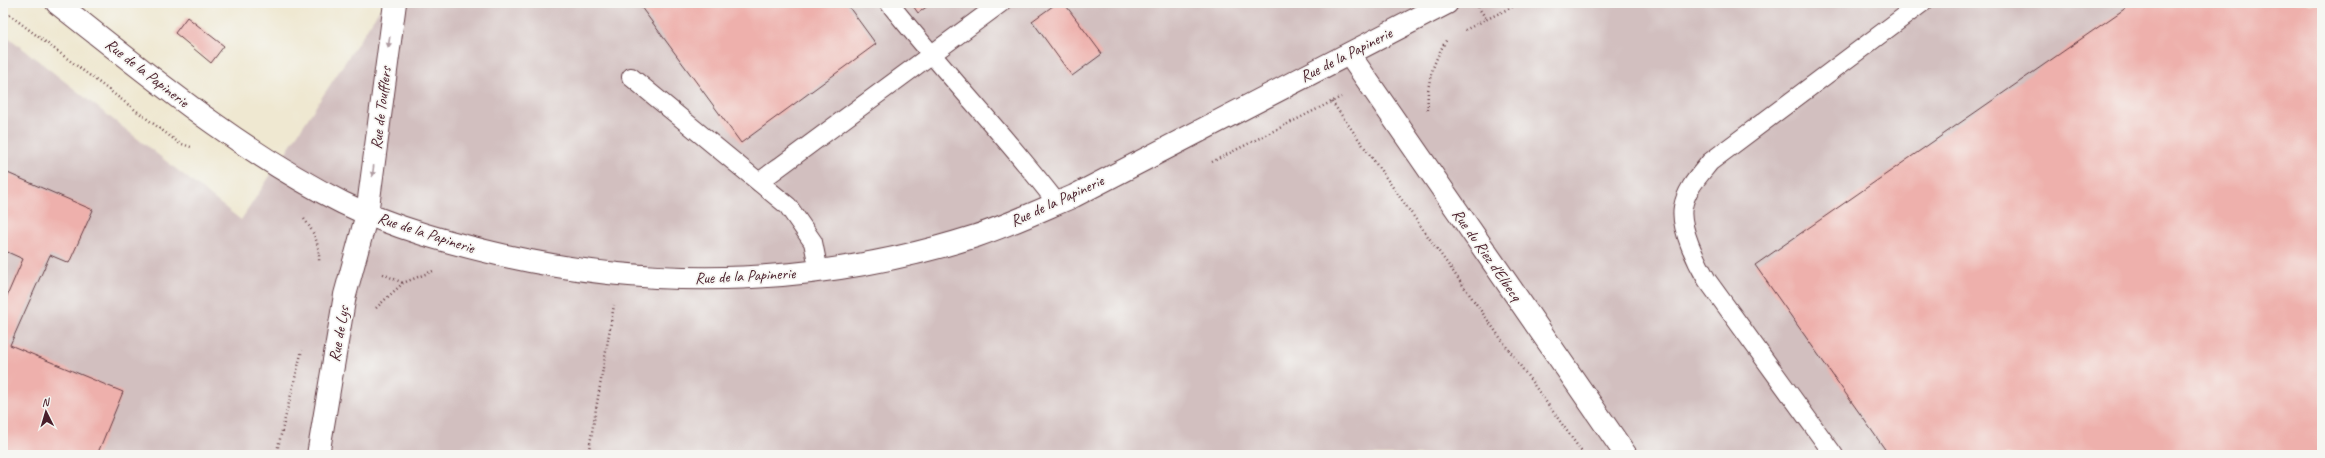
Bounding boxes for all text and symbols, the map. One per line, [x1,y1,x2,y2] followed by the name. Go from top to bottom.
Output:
[1297,22,1397,87] street label: Rue de la Papinerie
[101,34,194,113] street label: Rue de la Papinerie
[386,36,392,48] one-way arrow
[366,64,396,150] street label: Rue de Toufflers
[370,165,376,177] one-way arrow
[1007,170,1108,231] street label: Rue de la Papinerie
[1448,205,1527,306] street label: Rue du Riez d'Elbecq
[375,208,479,259] street label: Rue de la Papinerie
[694,263,797,289] street label: Rue de la Papinerie
[324,303,354,363] street label: Rue de Lys
[26,392,66,432] north arrow
[41,395,51,409] text: N

